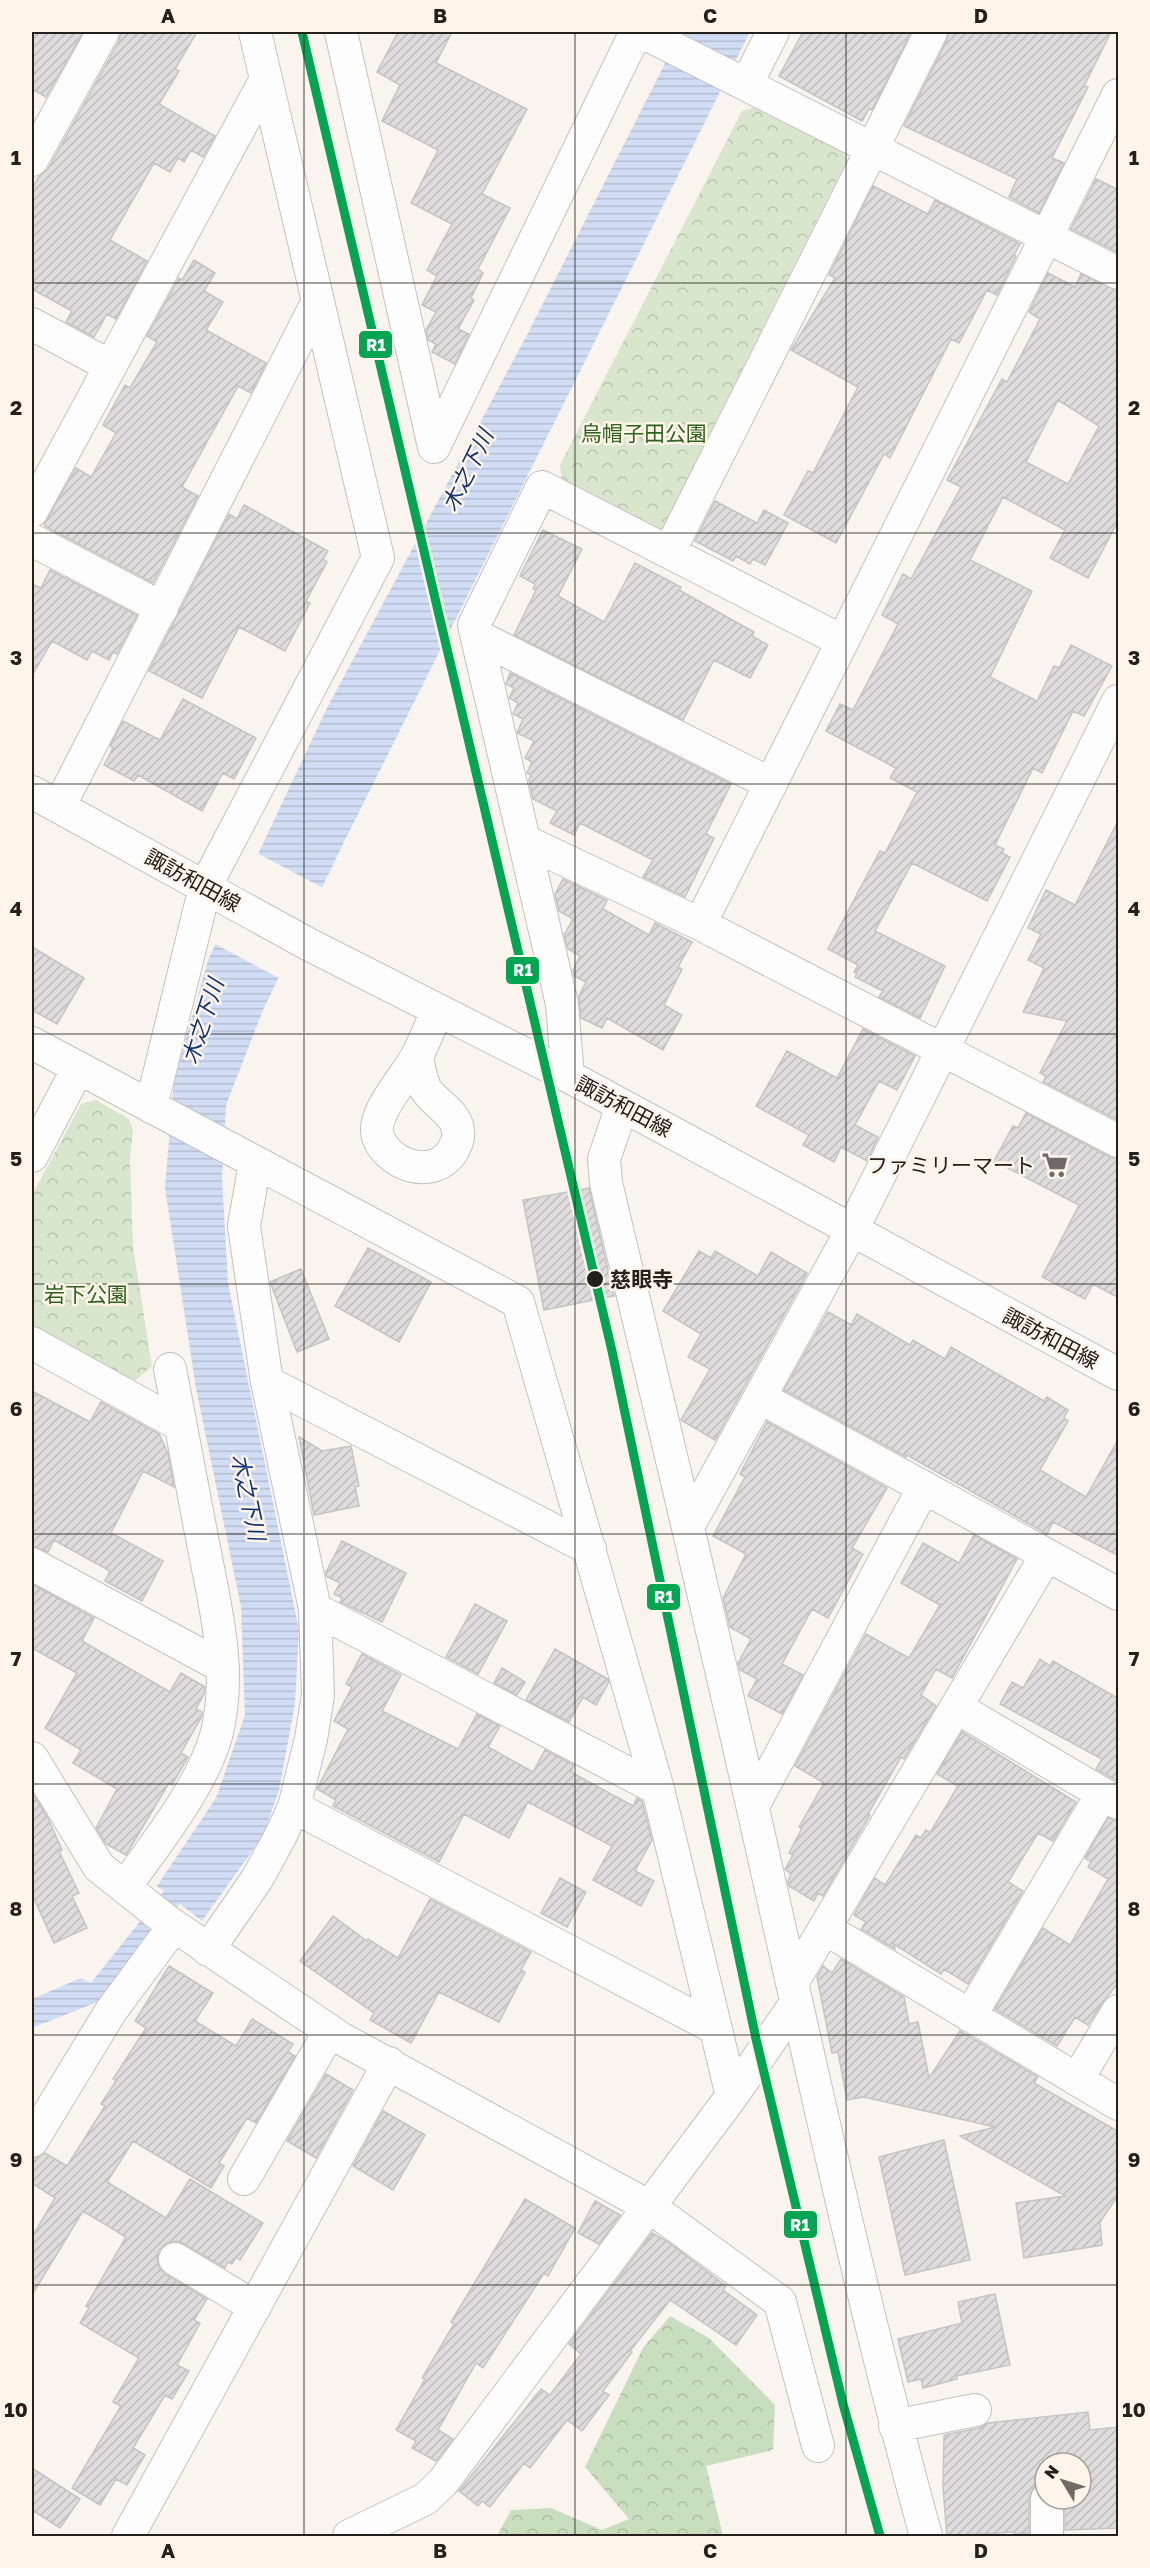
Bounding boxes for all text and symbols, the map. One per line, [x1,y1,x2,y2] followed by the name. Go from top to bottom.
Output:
[161,3,175,27] text: A
[433,3,447,27] text: B
[703,3,717,27] text: C
[974,3,988,27] text: D
[11,145,21,169] text: 1
[1129,145,1139,169] text: 1
[358,330,393,359] line badge: R1
[366,335,386,355] text: R1
[10,395,22,419] text: 2
[1128,395,1140,419] text: 2
[581,420,707,446] park label: 烏帽子田公園
[436,423,499,515] water label: 木之下川
[10,645,22,669] text: 3
[1128,645,1140,669] text: 3
[141,843,245,917] street label: 諏訪和田線
[10,896,22,920] text: 4
[1128,896,1140,920] text: 4
[505,956,540,985] line badge: R1
[513,960,533,980] text: R1
[176,973,229,1067] water label: 木之下川
[572,1070,676,1142] street label: 諏訪和田線
[10,1146,22,1170] text: 5
[1128,1146,1140,1170] text: 5
[1040,1150,1070,1180] supermarket icon: ファミリーマート
[867,1152,1035,1178] place label: ファミリーマート
[610,1266,673,1292] place label: 慈眼寺
[585,1269,605,1289] marker: 慈眼寺
[44,1281,128,1307] park label: 岩下公園
[999,1302,1103,1374] street label: 諏訪和田線
[10,1396,22,1420] text: 6
[1128,1396,1140,1420] text: 6
[227,1451,272,1545] water label: 木之下川
[646,1583,681,1611] line badge: R1
[654,1587,674,1607] text: R1
[11,1646,22,1670] text: 7
[1129,1646,1140,1670] text: 7
[10,1896,22,1920] text: 8
[1128,1896,1140,1920] text: 8
[10,2147,22,2171] text: 9
[1128,2147,1140,2171] text: 9
[783,2210,818,2239] line badge: R1
[790,2215,810,2235] text: R1
[4,2397,28,2421] text: 10
[1122,2397,1146,2421] text: 10
[1033,2451,1093,2511] north arrow
[1040,2461,1063,2483] text: N
[161,2538,175,2562] text: A
[433,2538,447,2562] text: B
[703,2538,717,2562] text: C
[974,2538,988,2562] text: D

